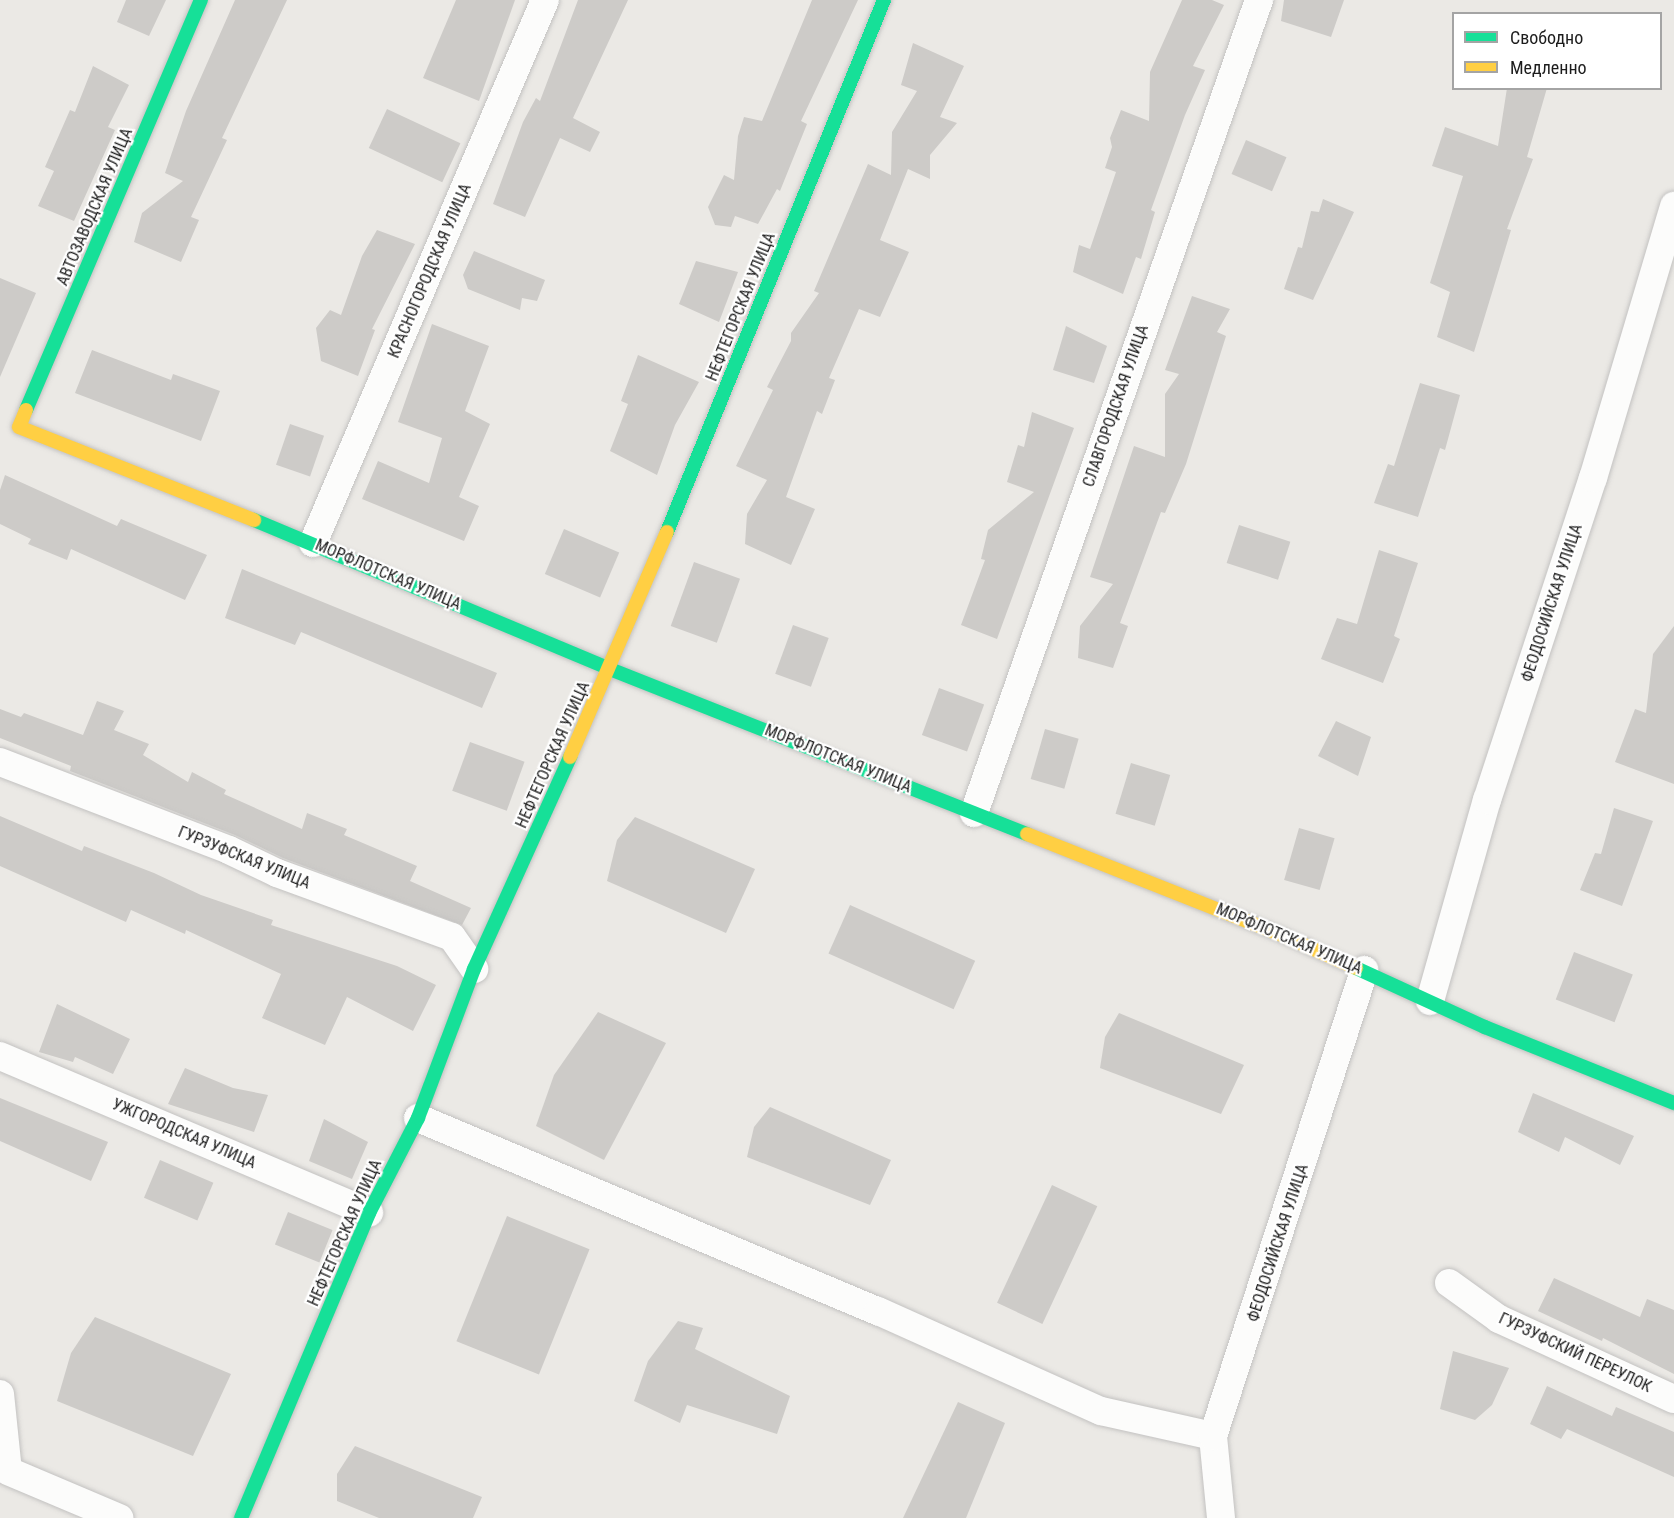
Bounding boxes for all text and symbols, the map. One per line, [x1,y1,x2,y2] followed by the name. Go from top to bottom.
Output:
[1452,12,1662,90] legend
[1510,27,1583,48] text: Свободно
[1510,57,1587,78] text: Медленно
[53,125,137,289] street label: АВТОЗАВОДСКАЯ УЛИЦА
[385,181,475,361] street label: КРАСНОГОРОДСКАЯ УЛИЦА
[702,230,780,384] street label: НЕФТЕГОРСКАЯ УЛИЦА
[1079,322,1153,490] street label: СЛАВГОРОДСКАЯ УЛИЦА
[1517,522,1587,684] street label: ФЕОДОСИЙСКАЯ УЛИЦА
[312,536,464,614] street label: МОРФЛОТСКАЯ УЛИЦА
[512,679,594,831] street label: НЕФТЕГОРСКАЯ УЛИЦА
[762,721,914,797] street label: МОРФЛОТСКАЯ УЛИЦА
[175,823,313,893] street label: ГУРЗУФСКАЯ УЛИЦА
[1213,900,1365,978] street label: МОРФЛОТСКАЯ УЛИЦА
[109,1095,259,1173] street label: УЖГОРОДСКАЯ УЛИЦА
[304,1157,386,1309] street label: НЕФТЕГОРСКАЯ УЛИЦА
[1243,1162,1313,1324] street label: ФЕОДОСИЙСКАЯ УЛИЦА
[1496,1309,1654,1397] street label: ГУРЗУФСКИЙ ПЕРЕУЛОК

